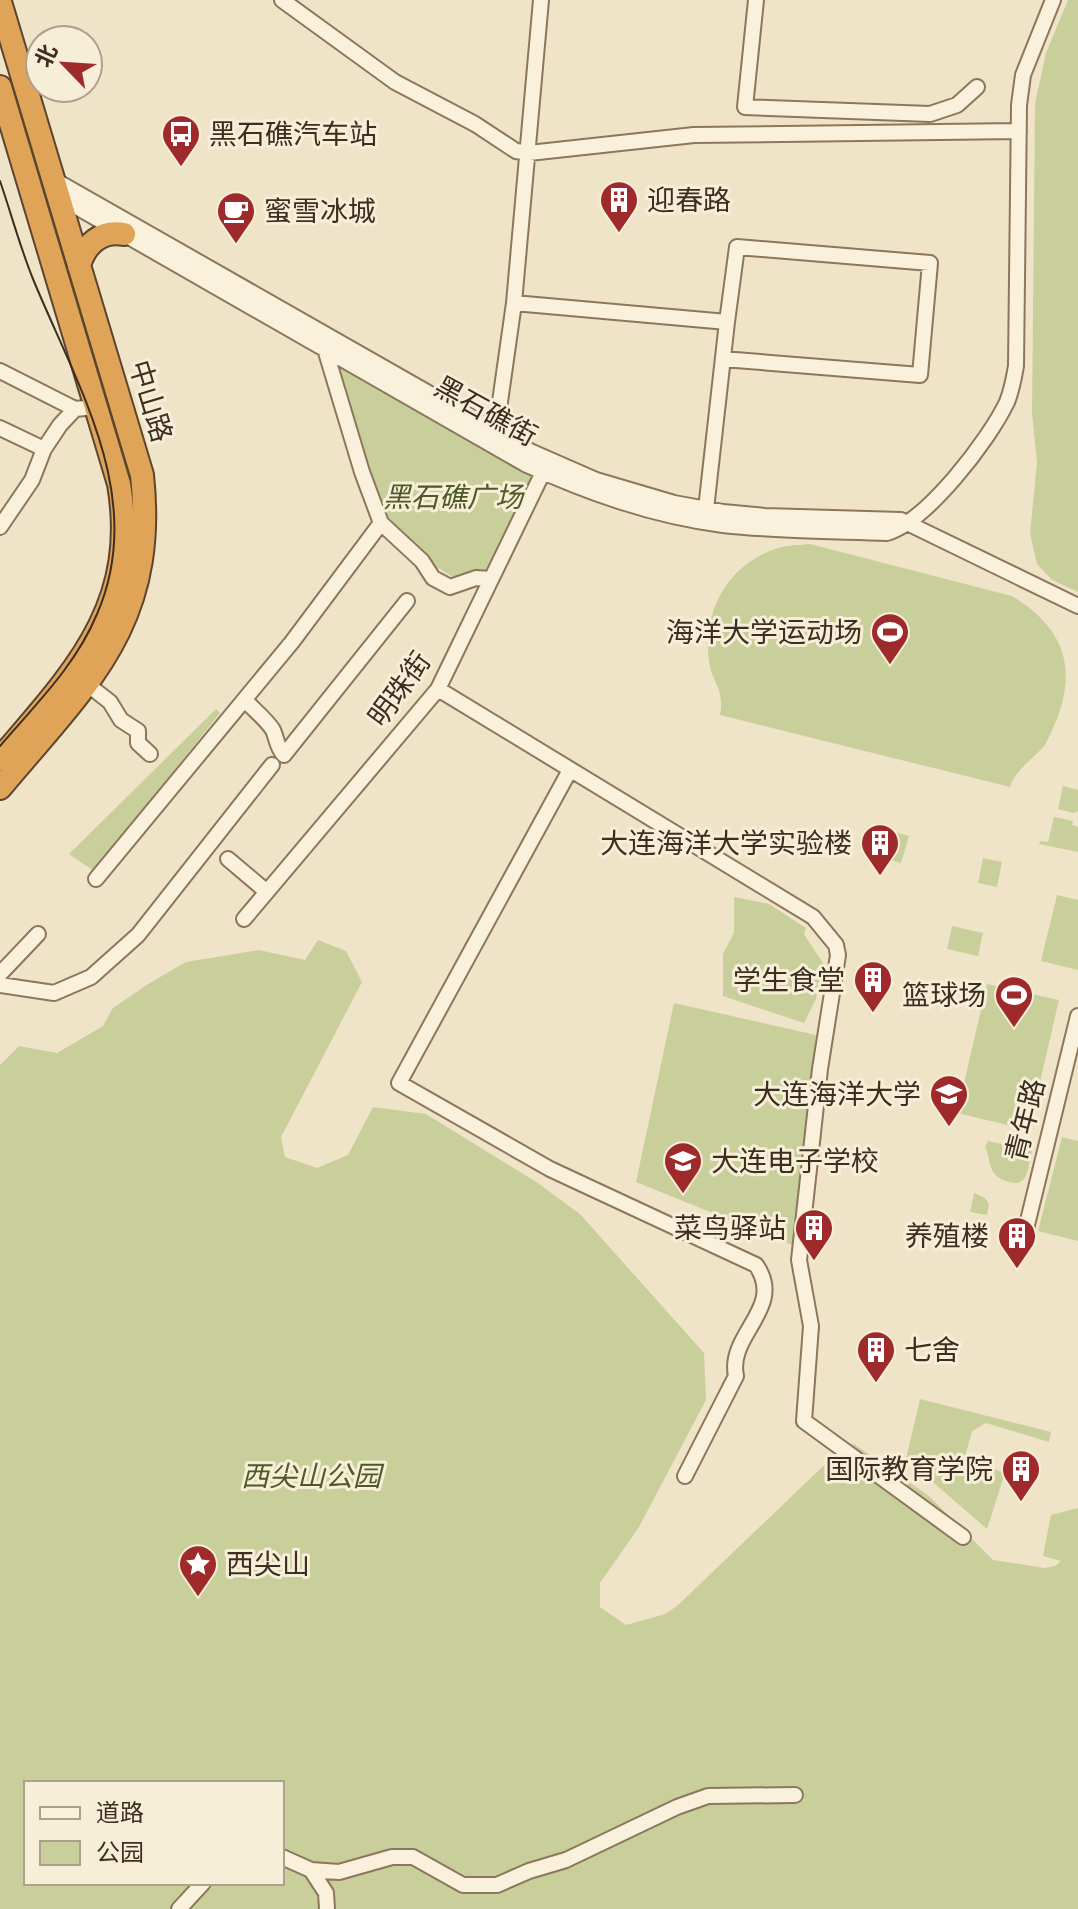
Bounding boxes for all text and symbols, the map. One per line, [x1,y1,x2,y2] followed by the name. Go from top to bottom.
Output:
[24,24,104,104] north arrow
[29,40,63,71] text: 北
[160,113,202,168] bus stop icon: 黑石礁汽车站
[209,118,377,151] place label: 黑石礁汽车站
[598,179,640,234] building icon: 迎春路
[647,184,731,217] place label: 迎春路
[215,190,257,245] cafe icon: 蜜雪冰城
[264,195,376,228] place label: 蜜雪冰城
[122,356,179,446] street label: 中山路
[429,370,543,453] street label: 黑石礁街
[383,481,525,514] park label: 黑石礁广场
[869,611,911,666] sports icon: 海洋大学运动场
[666,616,862,649] place label: 海洋大学运动场
[361,646,437,733] street label: 明珠街
[859,822,901,877] building icon: 大连海洋大学实验楼
[600,827,852,860] place label: 大连海洋大学实验楼
[852,959,894,1014] building icon: 学生食堂
[733,964,845,997] place label: 学生食堂
[993,974,1035,1029] sports icon: 篮球场
[902,979,986,1012] place label: 篮球场
[928,1073,970,1128] school or university icon: 大连海洋大学
[999,1075,1052,1165] street label: 青年路
[753,1078,921,1111] place label: 大连海洋大学
[662,1140,704,1195] school or university icon: 大连电子学校
[711,1145,879,1178] place label: 大连电子学校
[793,1207,835,1262] building icon: 菜鸟驿站
[674,1212,786,1245] place label: 菜鸟驿站
[996,1215,1038,1270] building icon: 养殖楼
[905,1220,989,1253] place label: 养殖楼
[855,1329,897,1384] building icon: 七舍
[904,1334,960,1367] place label: 七舍
[1000,1448,1042,1503] building icon: 国际教育学院
[825,1453,993,1486] place label: 国际教育学院
[241,1460,385,1493] park label: 西尖山公园
[177,1543,219,1598] place icon: 西尖山
[226,1548,310,1581] place label: 西尖山
[24,1781,284,1885] legend
[96,1798,144,1827] text: 道路
[96,1838,144,1867] text: 公园

